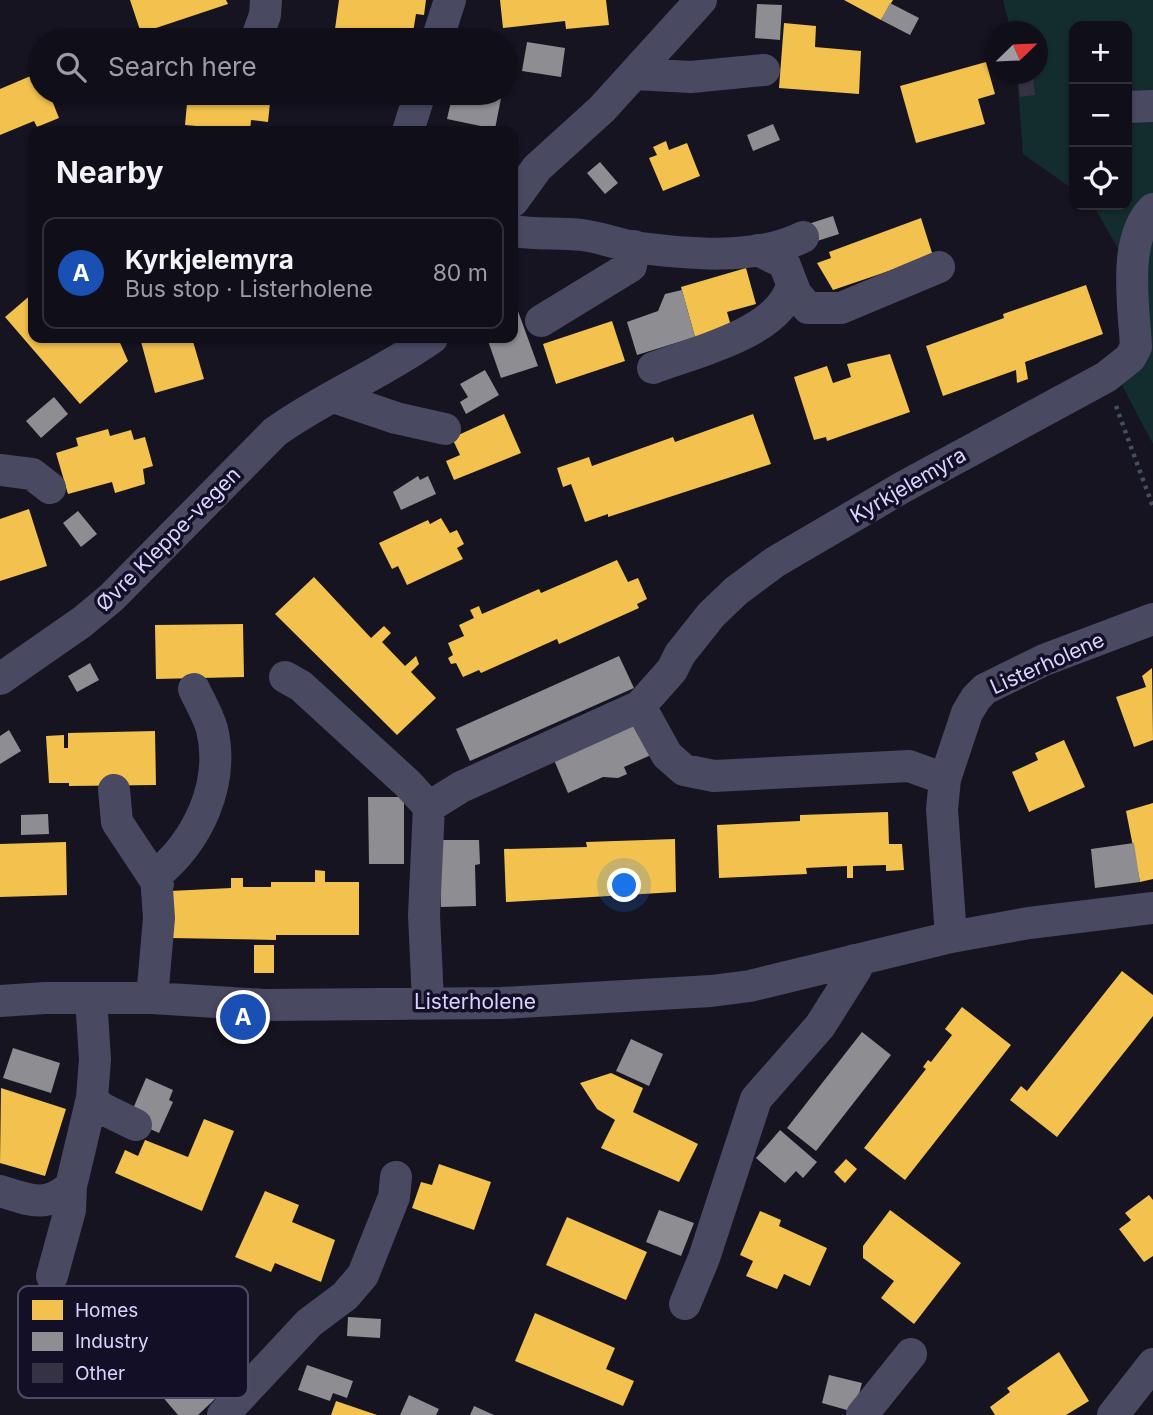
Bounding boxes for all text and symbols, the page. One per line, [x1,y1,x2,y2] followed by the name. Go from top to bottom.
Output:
[985,21,1048,84] north arrow
[1069,21,1132,210] map controls
[1069,21,1132,84] button: +
[28,28,518,105] search box
[52,48,90,86] icon: search
[108,51,257,82] text: Search here
[1069,84,1132,147] button: −
[1069,147,1132,210] button: locate
[56,154,164,190] text: Nearby
[125,244,294,275] text: Kyrkjelemyra
[72,259,90,287] text: A
[433,259,488,287] text: 80 m
[125,275,373,303] text: Bus stop · Listerholene
[846,442,970,528] street label: Kyrkjelemyra
[91,462,245,616] street label: Øvre Kleppe-vegen
[986,627,1108,699] street label: Listerholene
[607,868,641,902] your location
[414,989,536,1014] street label: Listerholene
[220,991,266,1043] pin: A
[18,1286,248,1398] legend
[75,1299,138,1322] text: Homes
[75,1330,149,1353] text: Industry
[75,1362,125,1385] text: Other

